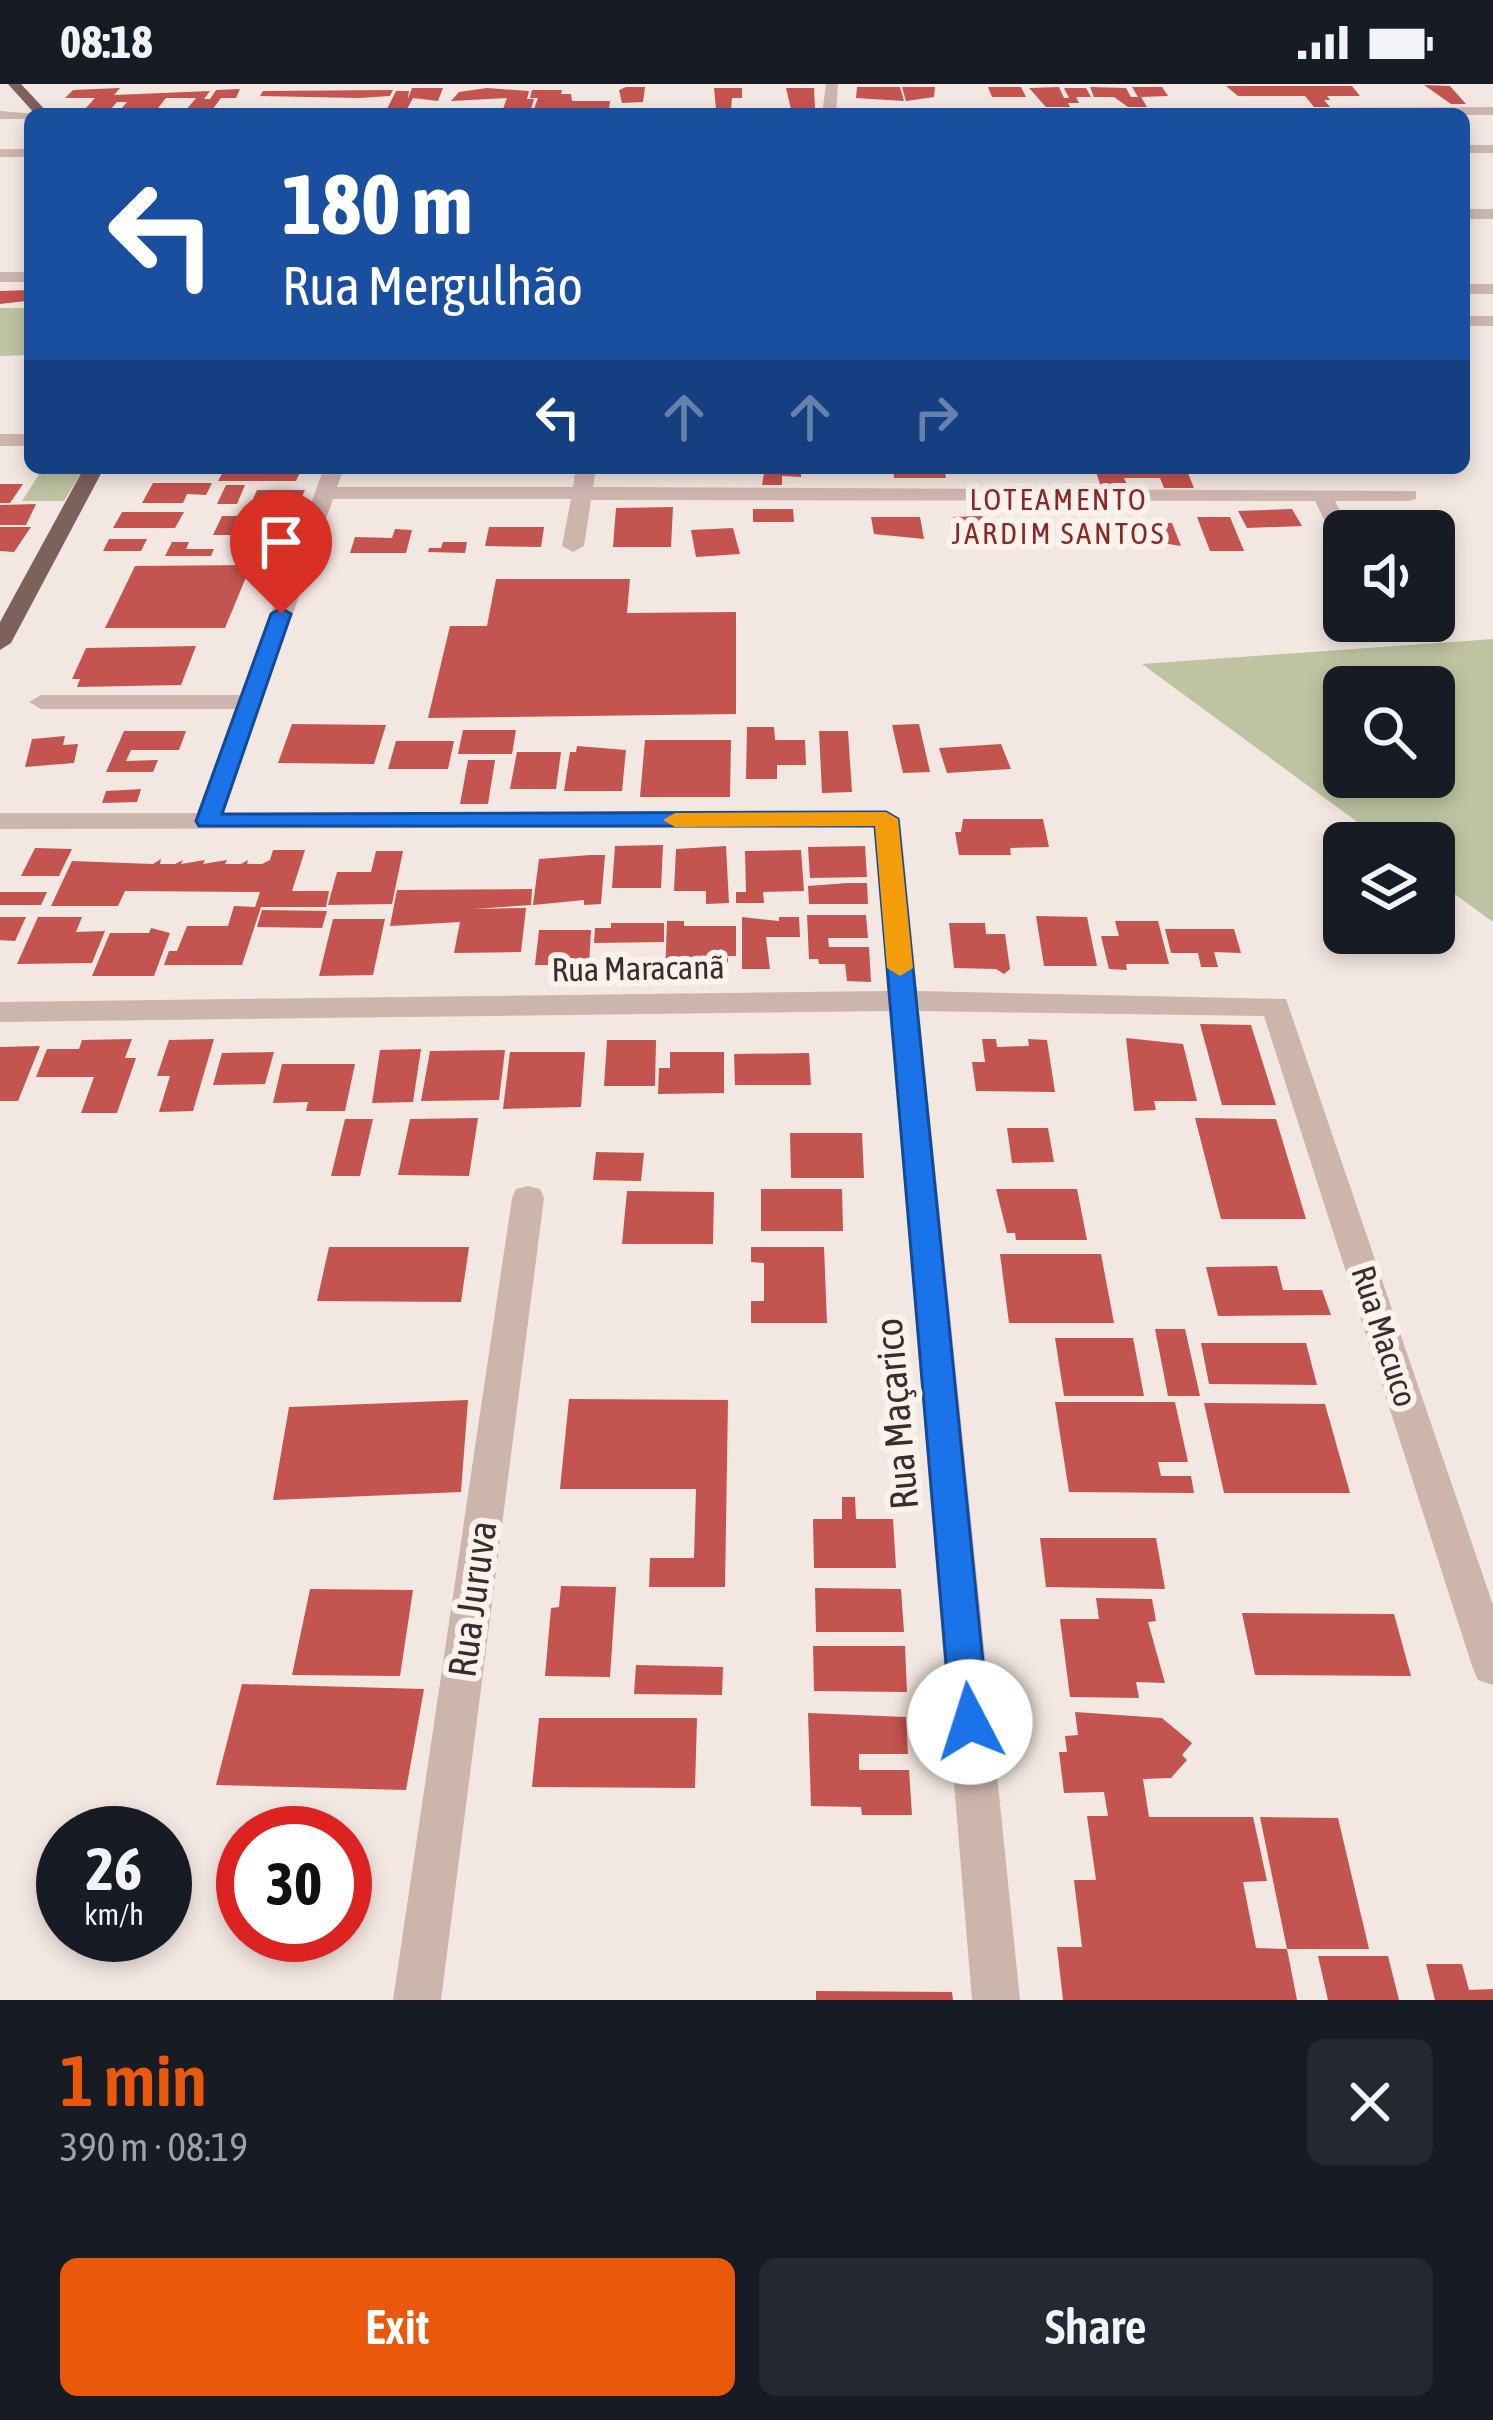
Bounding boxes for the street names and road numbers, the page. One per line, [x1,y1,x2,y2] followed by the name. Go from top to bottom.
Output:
[551,947,725,989] street label: Rua Maracanã
[1344,1261,1426,1411] street label: Rua Macuco
[866,1317,926,1511] street label: Rua Maçarico
[439,1518,505,1680] street label: Rua Juruva

